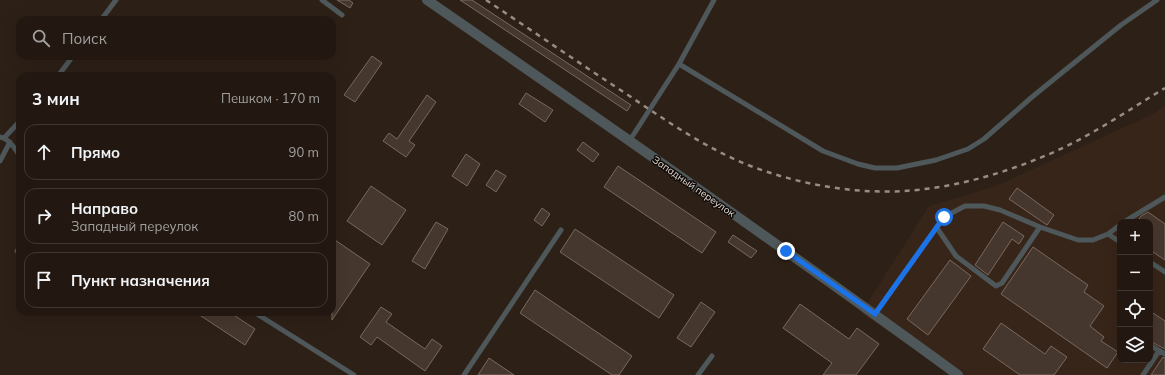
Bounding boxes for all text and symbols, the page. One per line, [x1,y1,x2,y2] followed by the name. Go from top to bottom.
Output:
[16,16,336,60] search box
[30,27,52,49] icon: search
[62,29,107,48] text: Поиск
[32,88,80,109] text: 3 мин
[221,90,320,106] text: Пешком · 170 m
[33,141,55,163] icon: ahead
[71,143,120,162] text: Прямо
[289,144,319,160] text: 90 m
[650,153,738,220] street label: Западный переулок
[71,199,138,218] text: Направо
[33,205,55,227] icon: right
[289,208,319,224] text: 80 m
[935,208,953,226] route start
[71,218,198,234] text: Западный переулок
[1117,219,1153,363] map controls
[1117,219,1153,255] button: +
[777,242,795,260] route end
[1117,255,1153,291] button: −
[33,269,55,291] icon: arrive
[71,271,210,290] text: Пункт назначения
[1117,291,1153,327] button: locate
[1117,327,1153,363] button: layers

